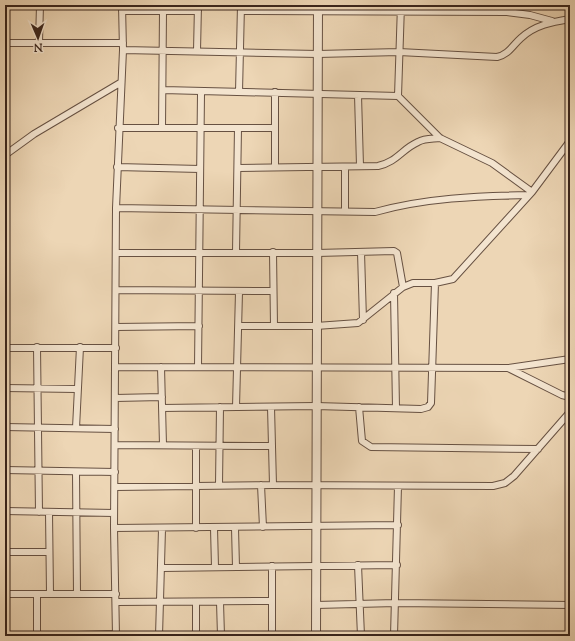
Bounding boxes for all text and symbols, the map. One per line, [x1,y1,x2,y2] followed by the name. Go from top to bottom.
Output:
[18,18,58,58] north arrow
[33,39,44,55] text: N

